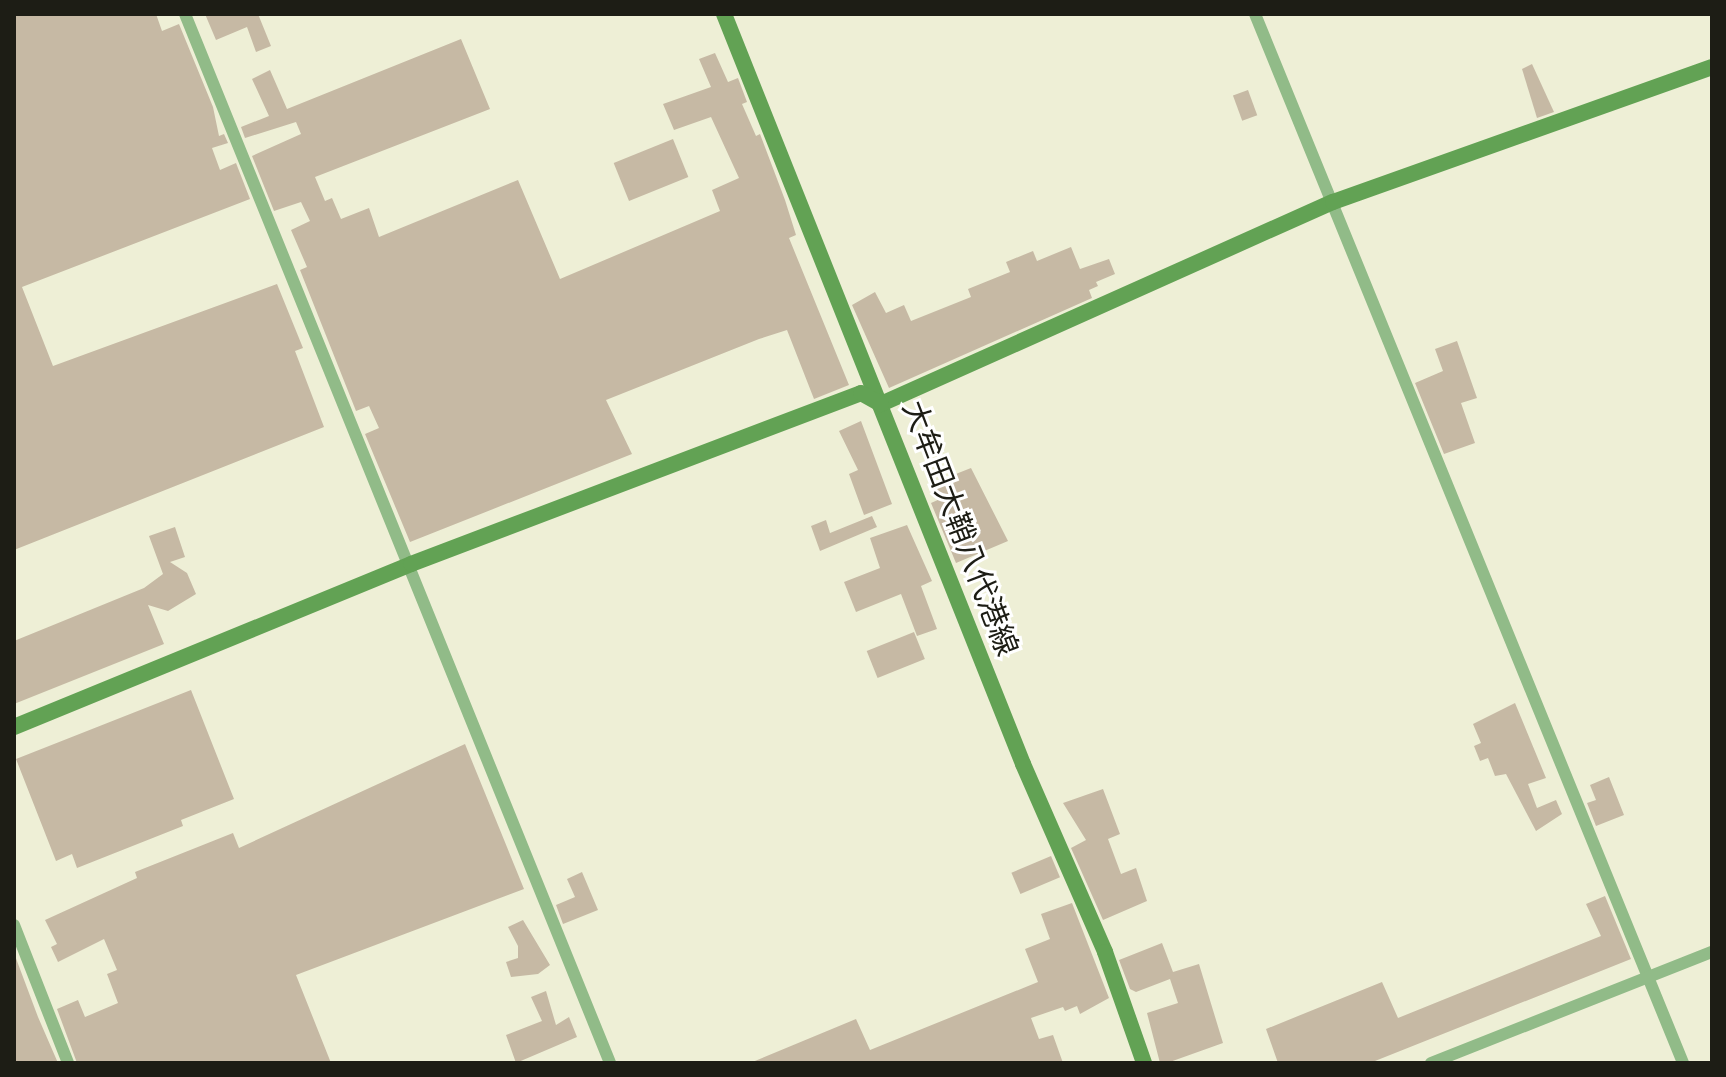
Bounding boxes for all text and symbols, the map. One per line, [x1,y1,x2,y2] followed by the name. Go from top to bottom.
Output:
[896,396,1026,660] street label: 大牟田大鞘八代港線

